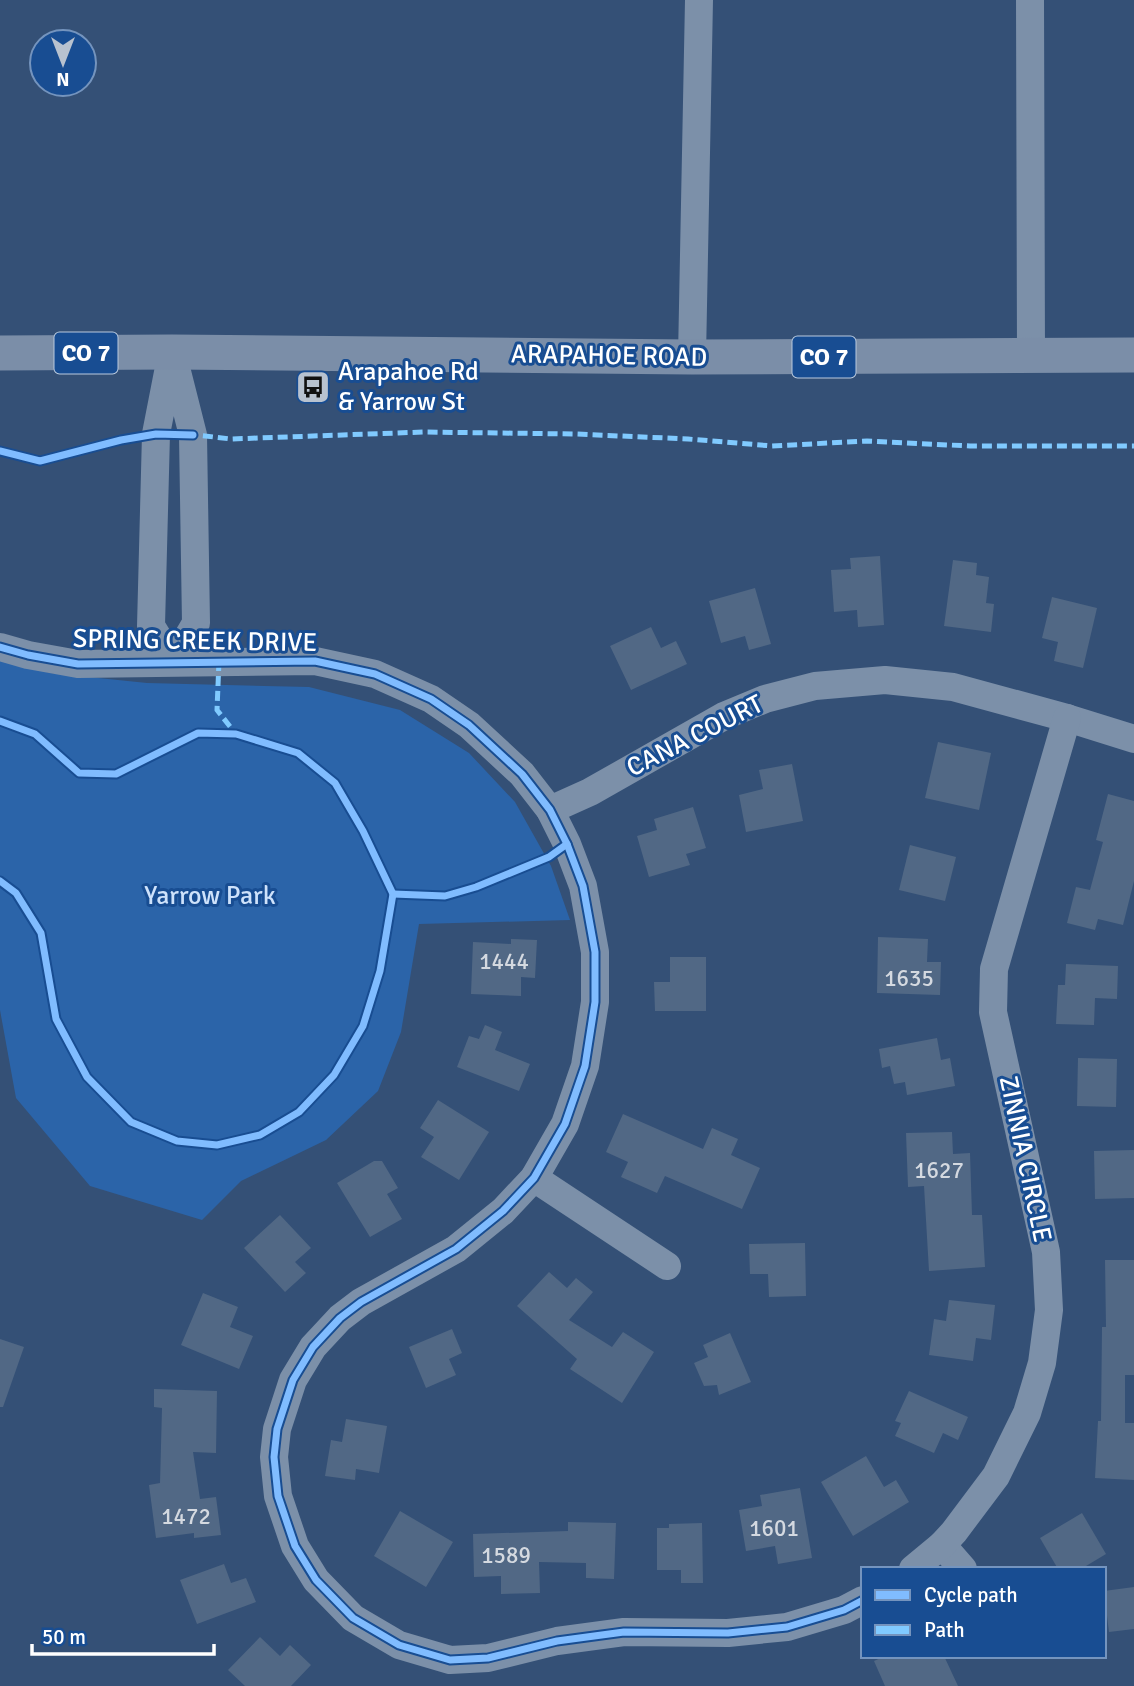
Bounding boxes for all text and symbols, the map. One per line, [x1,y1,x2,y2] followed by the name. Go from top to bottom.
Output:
[28,28,98,98] north arrow
[56,67,70,91] text: N
[55,332,118,374] road number: CO 7
[792,336,856,378] road number: CO 7
[511,338,707,374] street label: ARAPAHOE ROAD
[338,356,479,418] place label: Arapahoe Rd & Yarrow St
[294,368,332,406] bus stop icon: Arapahoe Rd & Yarrow St
[73,623,317,659] street label: SPRING CREEK DRIVE
[621,688,769,784] street label: CANA COURT
[144,880,276,912] park label: Yarrow Park
[479,947,529,976] house number: 1444
[884,964,934,993] house number: 1635
[992,1073,1058,1245] street label: ZINNIA CIRCLE
[914,1156,964,1185] house number: 1627
[161,1502,211,1531] house number: 1472
[749,1514,799,1543] house number: 1601
[481,1541,531,1570] house number: 1589
[861,1567,1106,1658] legend
[924,1582,1018,1608] text: Cycle path
[32,1612,214,1656] scale bar
[924,1617,965,1643] text: Path
[42,1624,86,1650] text: 50 m

